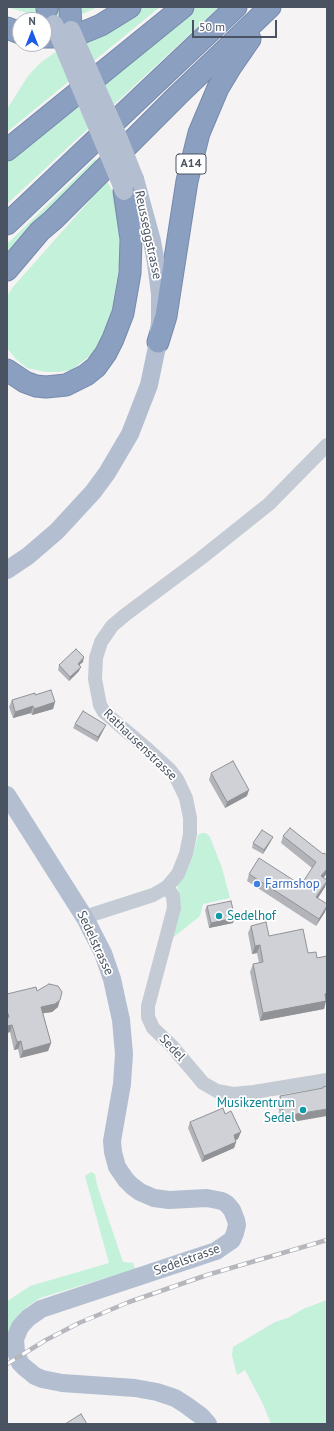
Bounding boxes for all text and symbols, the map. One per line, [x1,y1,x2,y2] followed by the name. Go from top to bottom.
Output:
[12,12,52,52] north arrow
[194,12,279,38] scale bar
[28,14,36,28] text: N
[199,19,225,34] text: 50 m
[176,154,206,174] road number: A14
[131,189,165,281] street label: Reusseggstrasse
[100,706,180,784] street label: Rathausenstrasse
[265,876,320,892] place label: Farmshop
[252,879,262,889] marker: Farmshop
[73,908,117,978] street label: Sedelstrasse
[227,908,276,924] place label: Sedelhof
[214,911,224,921] marker: Sedelhof
[156,1031,188,1065] street label: Sedel
[217,1095,295,1126] place label: Musikzentrum Sedel
[298,1105,308,1115] marker: Musikzentrum Sedel
[152,1241,222,1279] street label: Sedelstrasse

